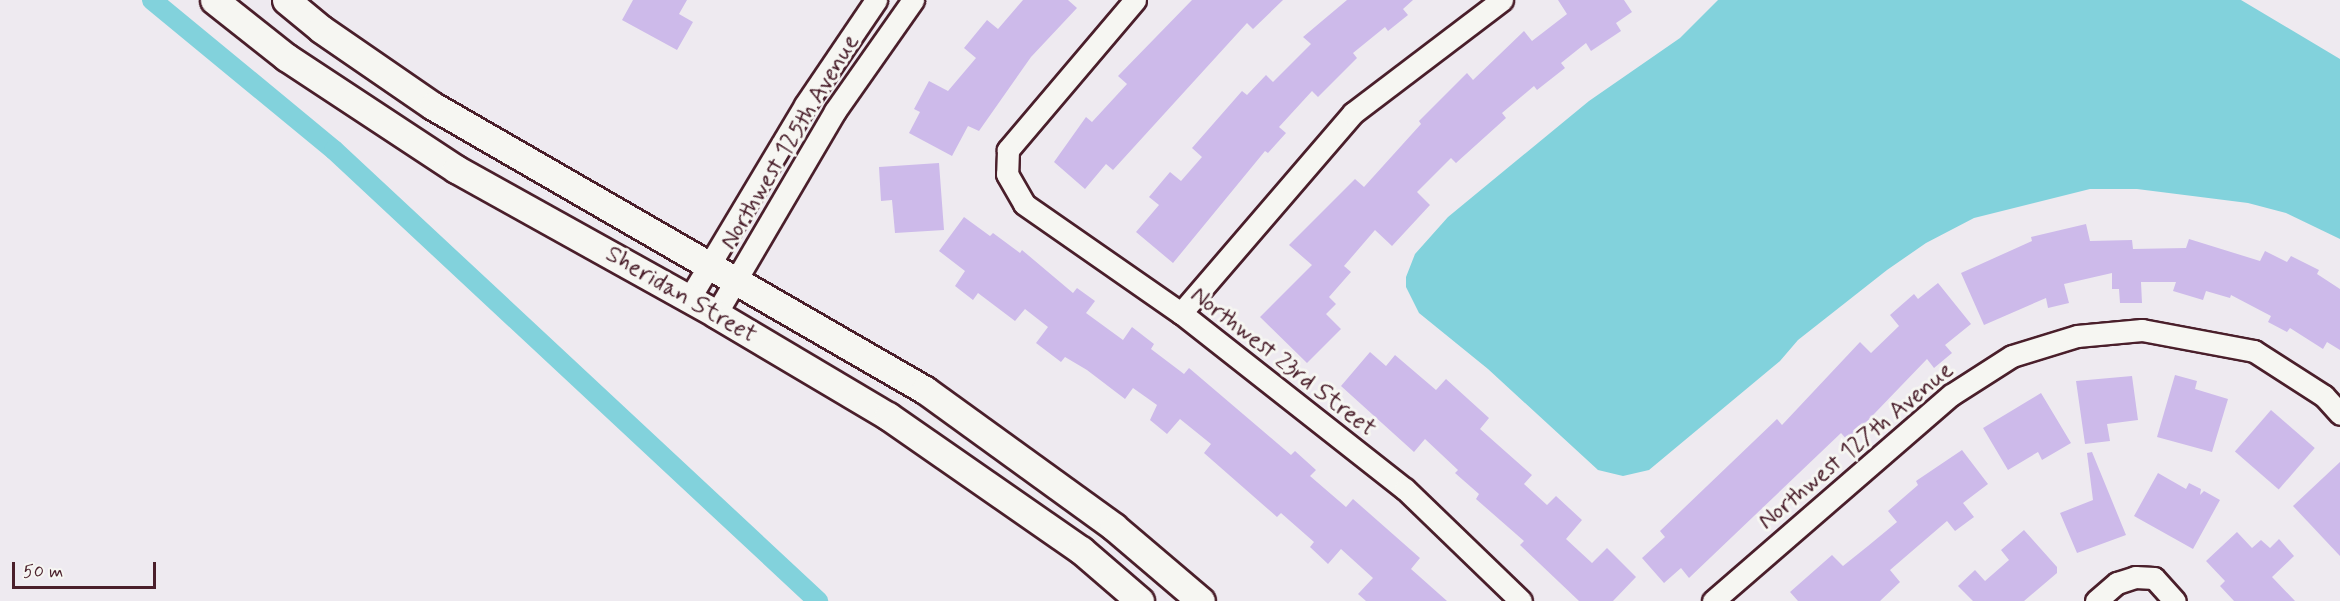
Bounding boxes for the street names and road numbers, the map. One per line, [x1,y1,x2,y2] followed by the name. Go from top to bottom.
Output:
[714,29,866,255] street label: Northwest 125th Avenue
[601,240,761,350] street label: Sheridan Street
[1185,281,1381,443] street label: Northwest 23rd Street
[1753,356,1959,536] street label: Northwest 127th Avenue

